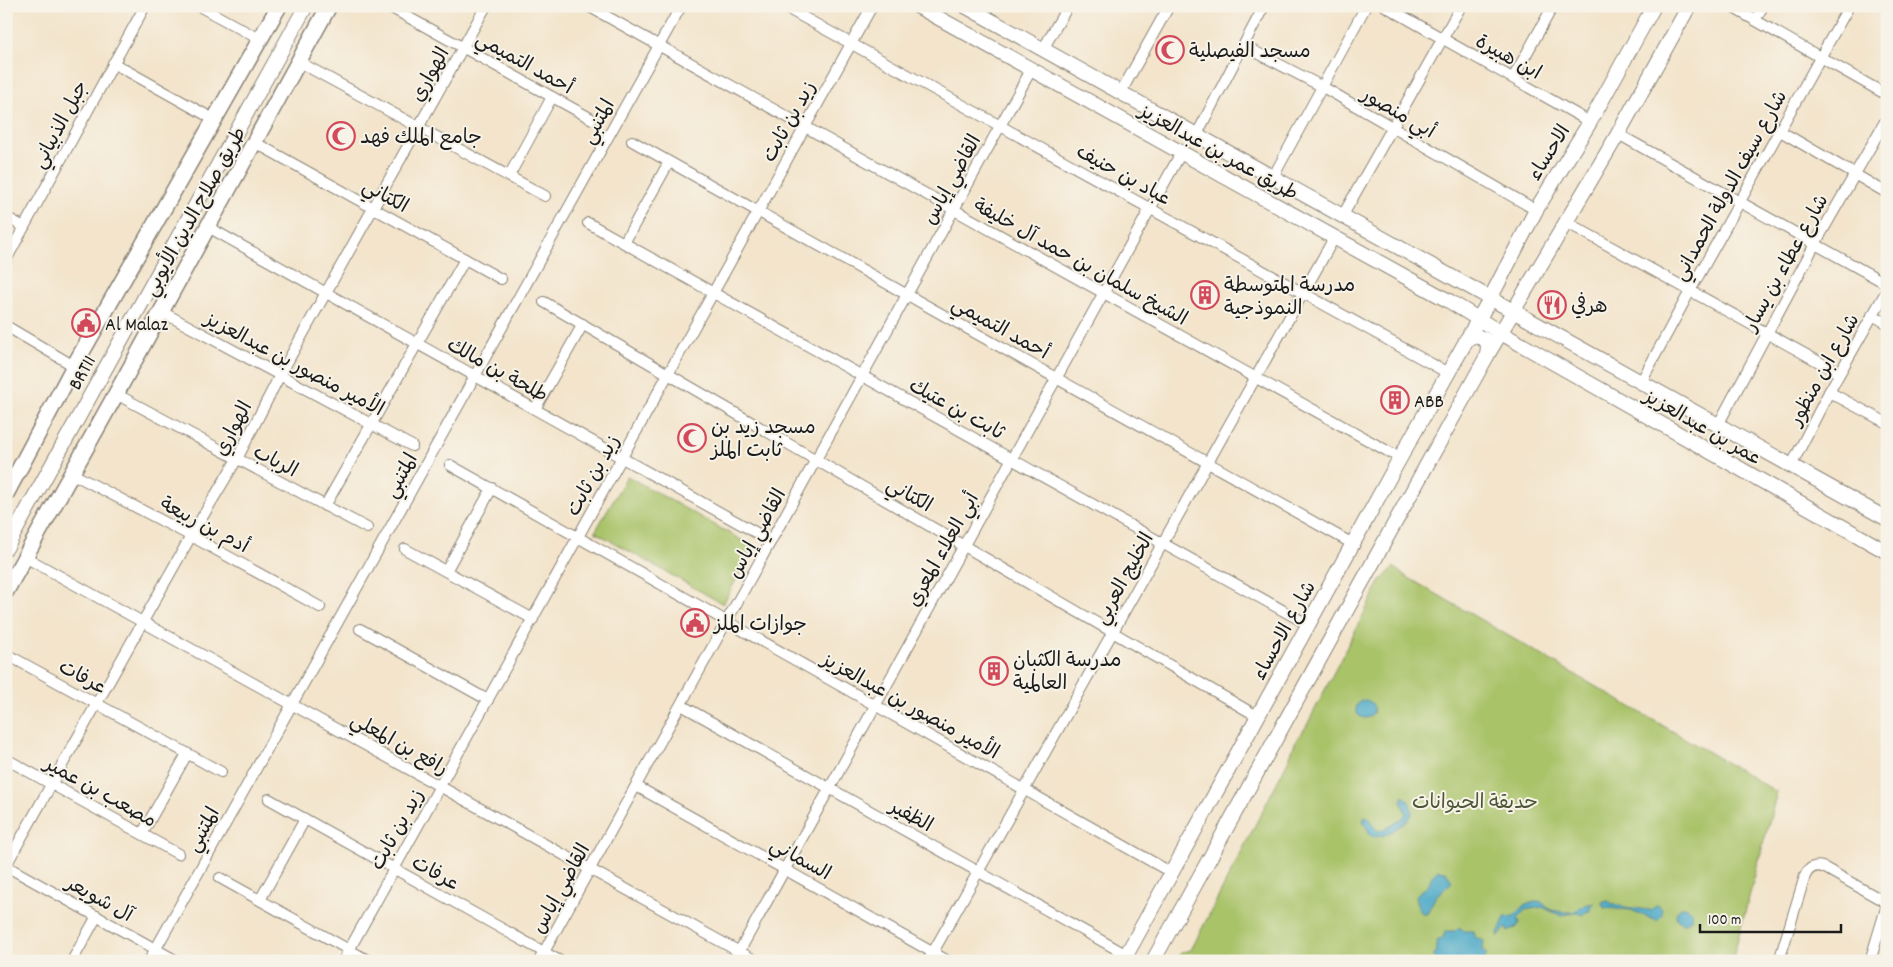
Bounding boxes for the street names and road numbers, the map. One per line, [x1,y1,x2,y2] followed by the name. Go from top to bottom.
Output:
[469,26,578,104] street label: أحمد التميمي
[1469,29,1546,88] street label: ابن هبيرة
[405,43,458,108] street label: الهواري
[27,76,98,175] street label: جبل الذبياني
[757,77,824,168] street label: زيد بن ثابت
[1353,81,1440,148] street label: أبي منصور
[1668,86,1797,287] street label: شارع سيف الدولة الحمداني
[576,95,624,151] street label: المتنبي
[1131,97,1302,209] street label: طريق عمر بن عبدالعزيز
[1522,120,1579,187] street label: الاحساء
[137,122,256,303] street label: طريق صلاح الدين الأيوبي
[917,130,991,231] street label: القاضي إياس
[1070,139,1175,214] street label: عباد بن حنيف
[356,174,413,223] street label: الكتاني
[1737,190,1837,339] street label: شارع عطاء بن يسار
[967,193,1192,334] street label: الشيخ سلمان بن حمد آل خليفة
[945,291,1054,369] street label: أحمد التميمي
[197,304,389,425] street label: الأمير منصور بن عبدالعزيز
[1782,309,1868,433] street label: شارع ابن منظور
[441,332,552,411] street label: طلحة بن مالك
[63,351,105,396] street label: BRT11
[903,373,1009,449] street label: ثابت بن عتيك
[1636,383,1765,474] street label: عمر بن عبدالعزيز
[209,397,261,462] street label: الهواري
[561,431,628,522] street label: زيد بن ثابت
[247,439,302,486] street label: الرباب
[379,449,427,505] street label: المتنبي
[880,472,937,522] street label: الكتاني
[722,484,796,585] street label: القاضي إياس
[902,488,989,613] street label: أبي العلاء المعري
[154,491,253,562] street label: أدم بن ربيعة
[1089,528,1163,631] street label: الخليج العربي
[1247,577,1324,686] street label: شارع الاحساء
[814,644,1005,768] street label: الأمير منصور بن عبدالعزيز
[53,654,110,703] street label: عرفات
[344,707,452,785] street label: رافع بن المعلي
[37,750,161,836] street label: مصعب بن عمير
[365,785,432,876] street label: زيد بن ثابت
[882,793,937,841] street label: الظفير
[181,803,229,859] street label: المتنبي
[763,832,835,890] street label: السماني
[526,839,600,940] street label: القاضي إياس
[406,850,463,899] street label: عرفات
[58,870,138,931] street label: آل شويعر

